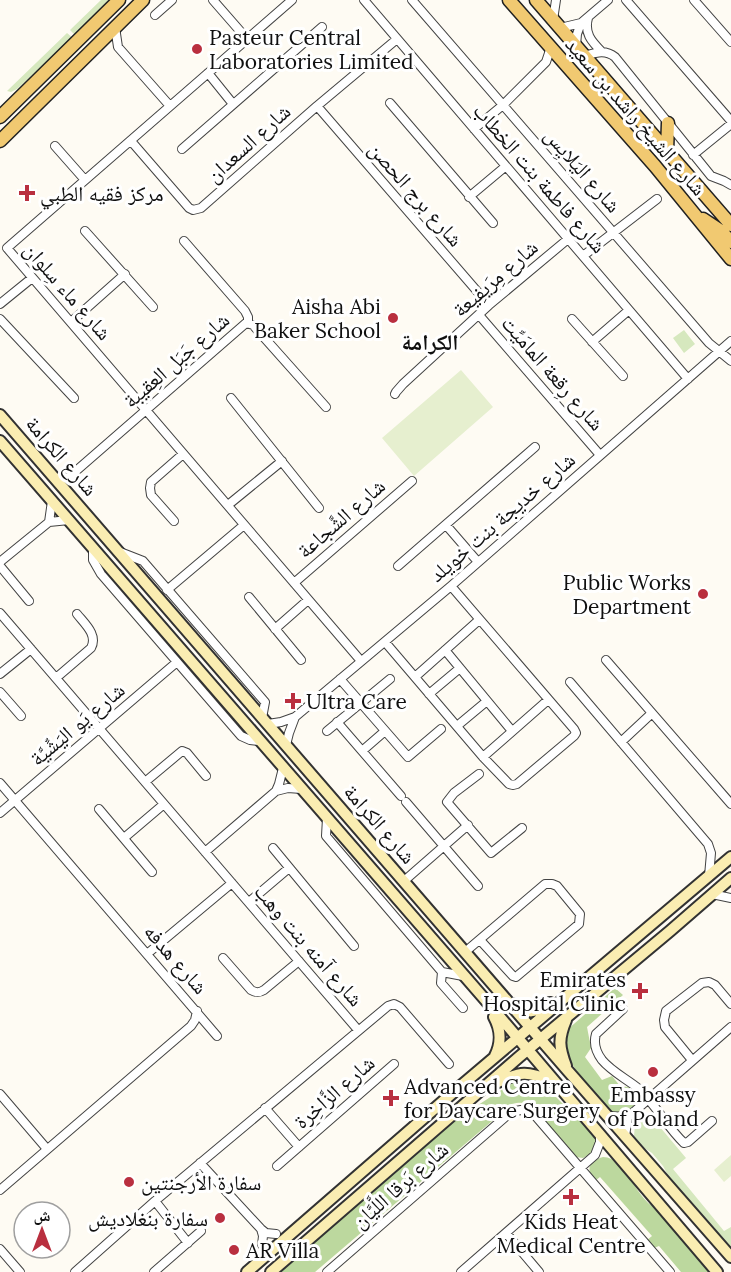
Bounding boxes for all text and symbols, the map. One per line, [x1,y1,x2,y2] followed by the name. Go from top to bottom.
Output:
[209,24,414,75] place label: Pasteur Central Laboratories Limited
[560,31,712,201] street label: شارع الشيخ راشد بن سعيد
[190,42,204,56] marker: Pasteur Central Laboratories Limited
[468,97,612,259] street label: شارع فاطمة بنت الخطاب
[200,98,296,188] street label: شارع السعدان
[537,122,627,219] street label: شارع اليَلايِس
[363,136,469,252] street label: شارع برج الحصن
[40,180,164,210] place label: مركز فقيه الطبي
[18,184,36,202] marker: مركز فقيه الطبي
[447,234,543,322] street label: شارع مِرَيفِيعة
[18,236,118,346] street label: شارع ماء سِلوان
[254,293,381,344] place label: Aisha Abi Baker School
[117,306,235,414] street label: شارع جَبَل العِقيبة
[494,310,610,438] street label: شارع رِقعة المامَيِّت
[386,311,400,325] marker: Aisha Abi Baker School
[402,328,458,356] district label: الكرامة
[20,411,104,501] street label: شارع الكرامة
[423,446,581,588] street label: شارع خديجة بنت خويلد
[291,472,391,564] street label: شارع الشَّجاعة
[563,569,692,620] place label: Public Works Department
[696,587,710,601] marker: Public Works Department
[24,676,130,772] street label: شارع يَو اليَشِّيَّة
[306,688,407,715] place label: Ultra Care
[284,692,302,710] marker: Ultra Care
[338,779,422,869] street label: شارع الكرامة
[248,878,370,1012] street label: شارع آمنه بنت وهب
[138,918,214,1000] street label: شارع هدفه
[483,966,626,1017] place label: Emirates Hospital Clinic
[631,982,649,1000] marker: Emirates Hospital Clinic
[288,1049,380,1135] street label: شارع الزَّاخِرة
[646,1065,660,1079] marker: Embassy of Poland
[403,1073,600,1124] place label: Advanced Centre for Daycare Surgery
[607,1081,699,1132] place label: Embassy of Poland
[382,1089,400,1107] marker: Advanced Centre for Daycare Surgery
[346,1136,454,1234] street label: شارع بَرقا اللَّيَّان
[141,1169,261,1196] place label: سفارة الأرجنتين
[122,1175,136,1189] marker: سفارة الأرجنتين
[562,1188,580,1206] marker: Kids Heat Medical Centre
[12,1200,72,1260] north arrow
[34,1205,51,1225] text: ش
[88,1205,208,1232] place label: سفارة بنغلاديش
[496,1208,646,1259] place label: Kids Heat Medical Centre
[213,1211,227,1225] marker: سفارة بنغلاديش
[245,1237,320,1264] place label: AR Villa
[227,1243,241,1257] marker: AR Villa

